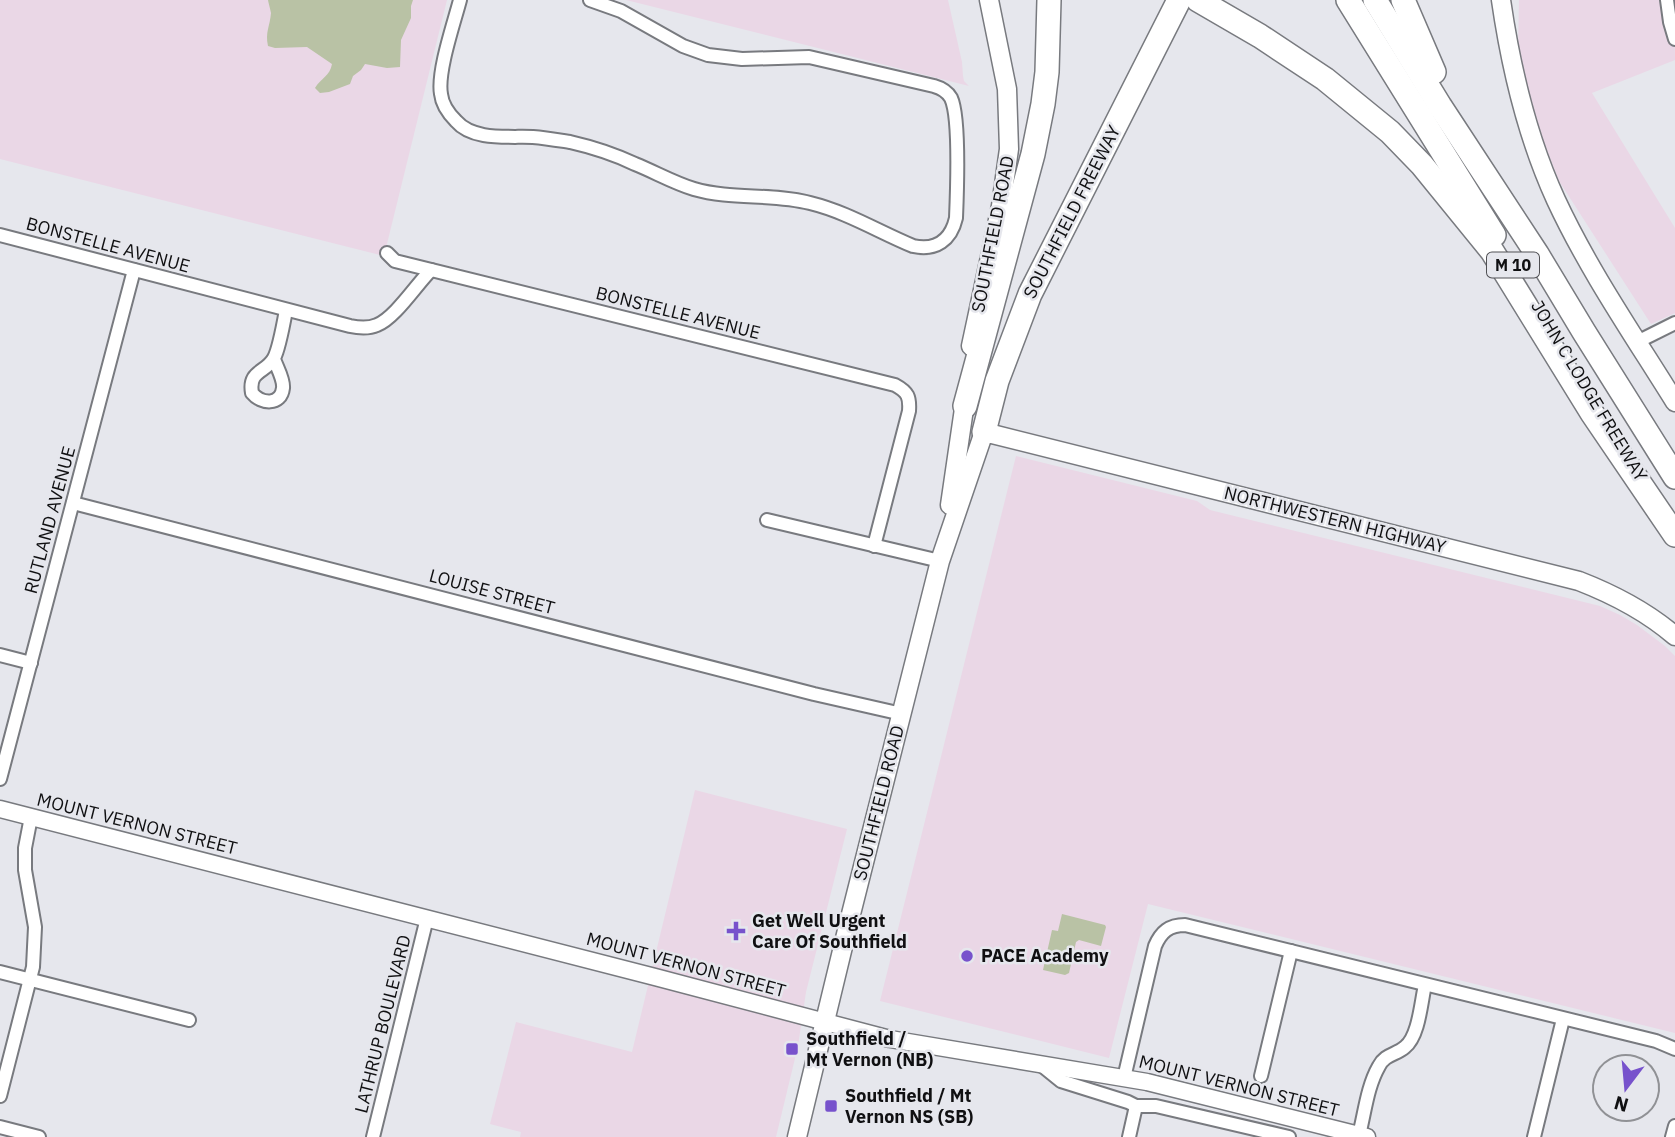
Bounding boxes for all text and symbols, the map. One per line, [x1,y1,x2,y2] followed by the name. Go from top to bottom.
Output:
[1018,121,1125,302] street label: SOUTHFIELD FREEWAY
[966,154,1019,314] street label: SOUTHFIELD ROAD
[24,212,193,277] street label: BONSTELLE AVENUE
[1487,252,1539,278] road number: M 10
[593,281,763,344] street label: BONSTELLE AVENUE
[1526,296,1653,486] street label: JOHN C LODGE FREEWAY
[19,444,80,596] street label: RUTLAND AVENUE
[1222,481,1449,558] street label: NORTHWESTERN HIGHWAY
[427,564,557,619] street label: LOUISE STREET
[848,723,909,883] street label: SOUTHFIELD ROAD
[35,787,240,860] street label: MOUNT VERNON STREET
[752,909,907,953] place label: Get Well Urgent Care Of Southfield
[726,921,746,941] marker: Get Well Urgent Care Of Southfield
[584,927,788,1002] street label: MOUNT VERNON STREET
[349,932,416,1115] street label: LATHRUP BOULEVARD
[981,944,1109,967] place label: PACE Academy
[959,948,975,964] marker: PACE Academy
[806,1027,933,1071] place label: Southfield / Mt Vernon (NB)
[784,1041,800,1057] marker: Southfield / Mt Vernon (NB)
[1137,1049,1342,1122] street label: MOUNT VERNON STREET
[1591,1053,1661,1123] north arrow
[845,1084,973,1128] place label: Southfield / Mt Vernon NS (SB)
[1611,1091,1631,1118] text: N
[823,1098,839,1114] marker: Southfield / Mt Vernon NS (SB)

